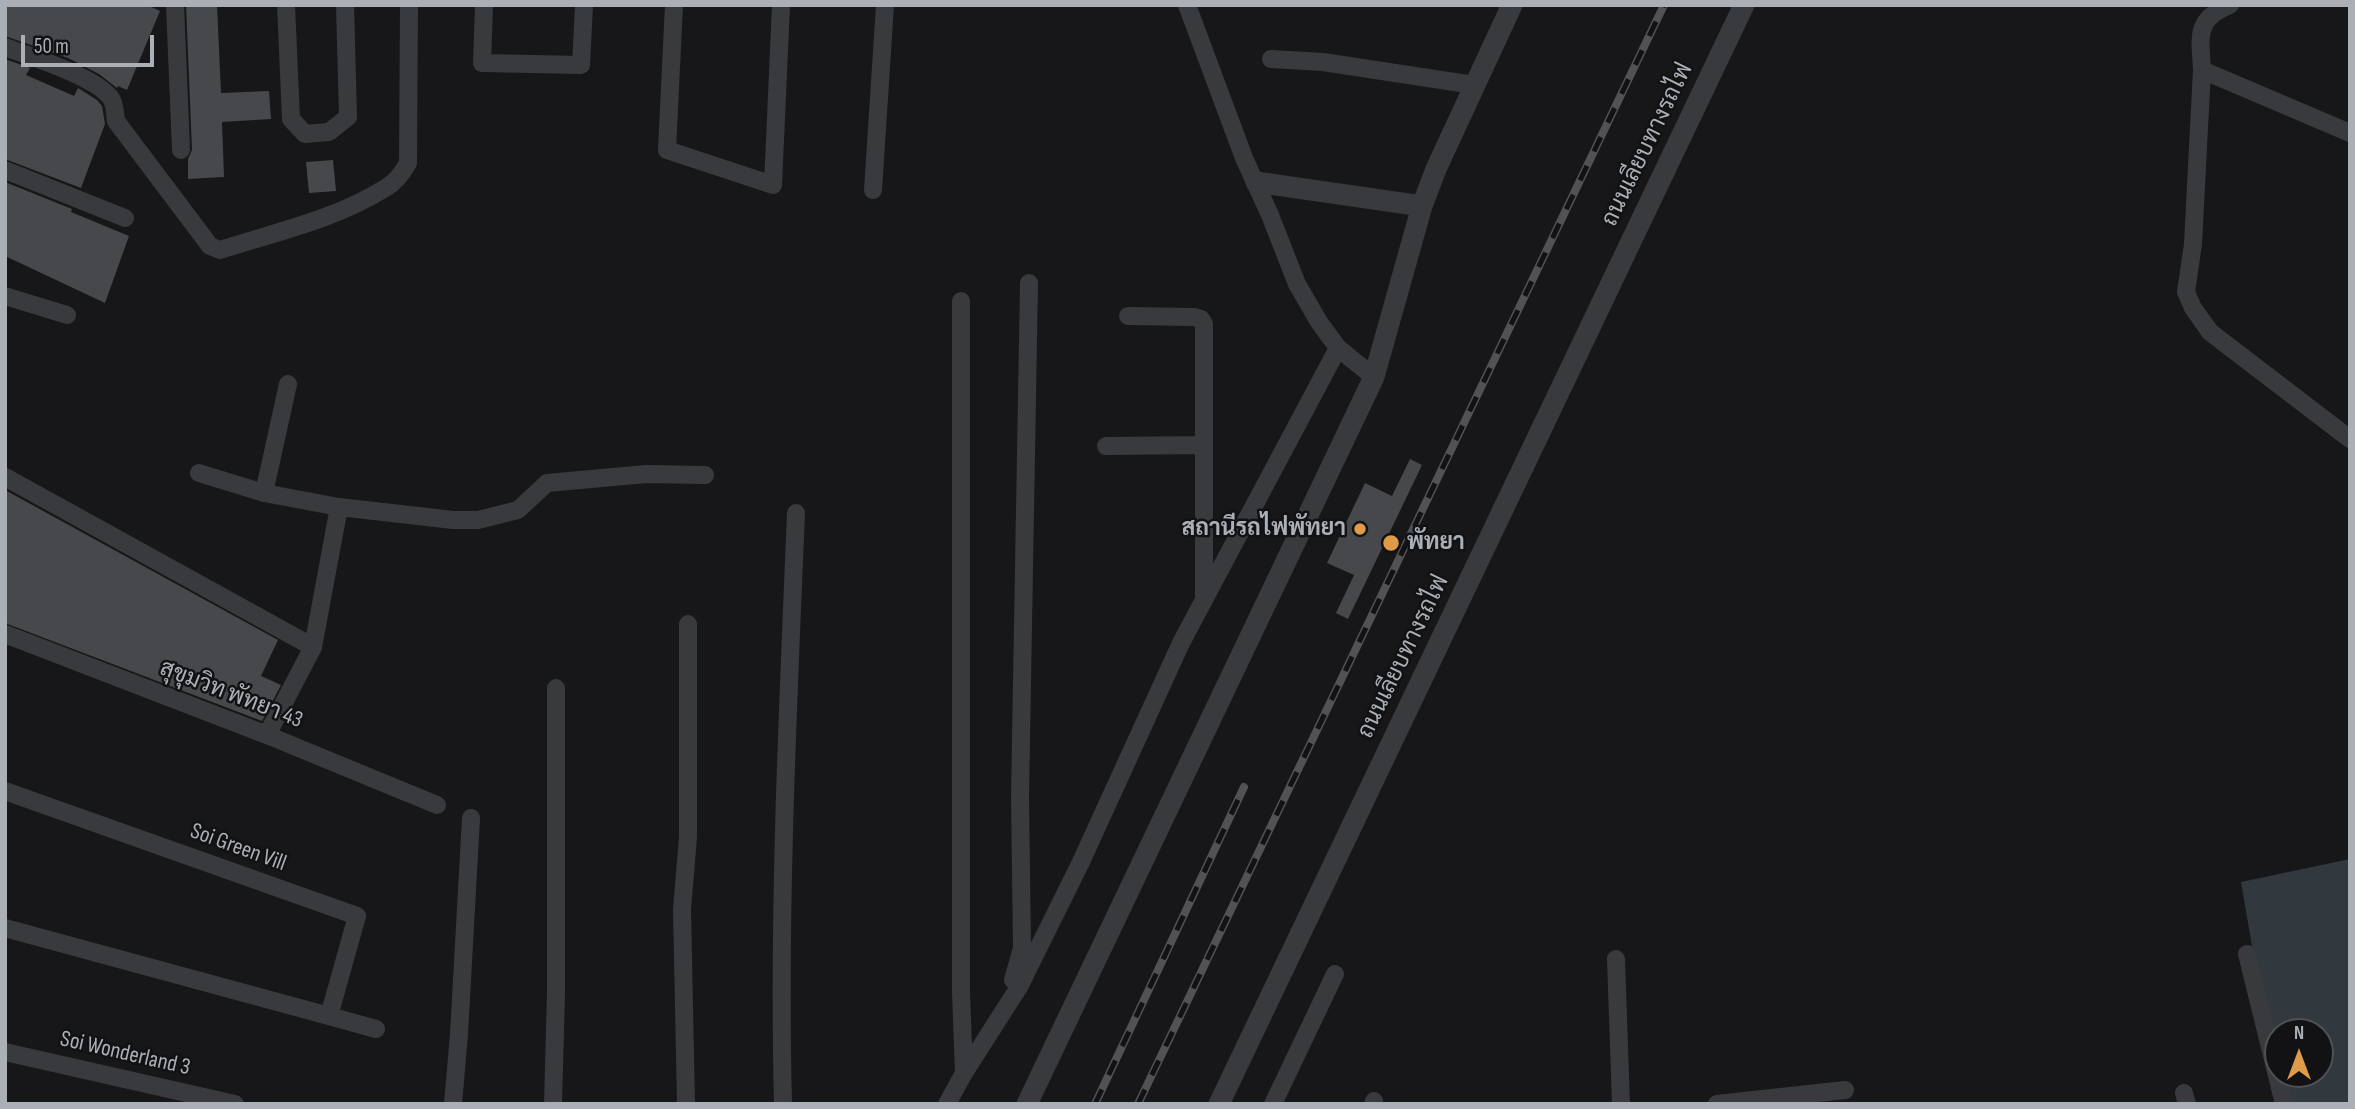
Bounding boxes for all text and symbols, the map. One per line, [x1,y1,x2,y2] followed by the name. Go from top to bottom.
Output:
[24,21,158,65] scale bar
[34,34,69,59] text: 50 m
[1597,59,1699,231] street label: ถนนเลียบทางรถไฟ
[1181,515,1346,543] place label: สถานีรถไฟพัทยา
[1352,521,1368,537] marker: สถานีรถไฟพัทยา
[1407,529,1465,557] place label: พัทยา
[1381,533,1401,553] marker: พัทยา
[1353,571,1455,743] street label: ถนนเลียบทางรถไฟ
[156,655,306,735] street label: สุขุมวิท พัทยา 43
[186,818,290,878] street label: Soi Green Vill
[2264,1018,2334,1088] north arrow
[2294,1022,2304,1045] text: N
[57,1026,193,1082] street label: Soi Wonderland 3

